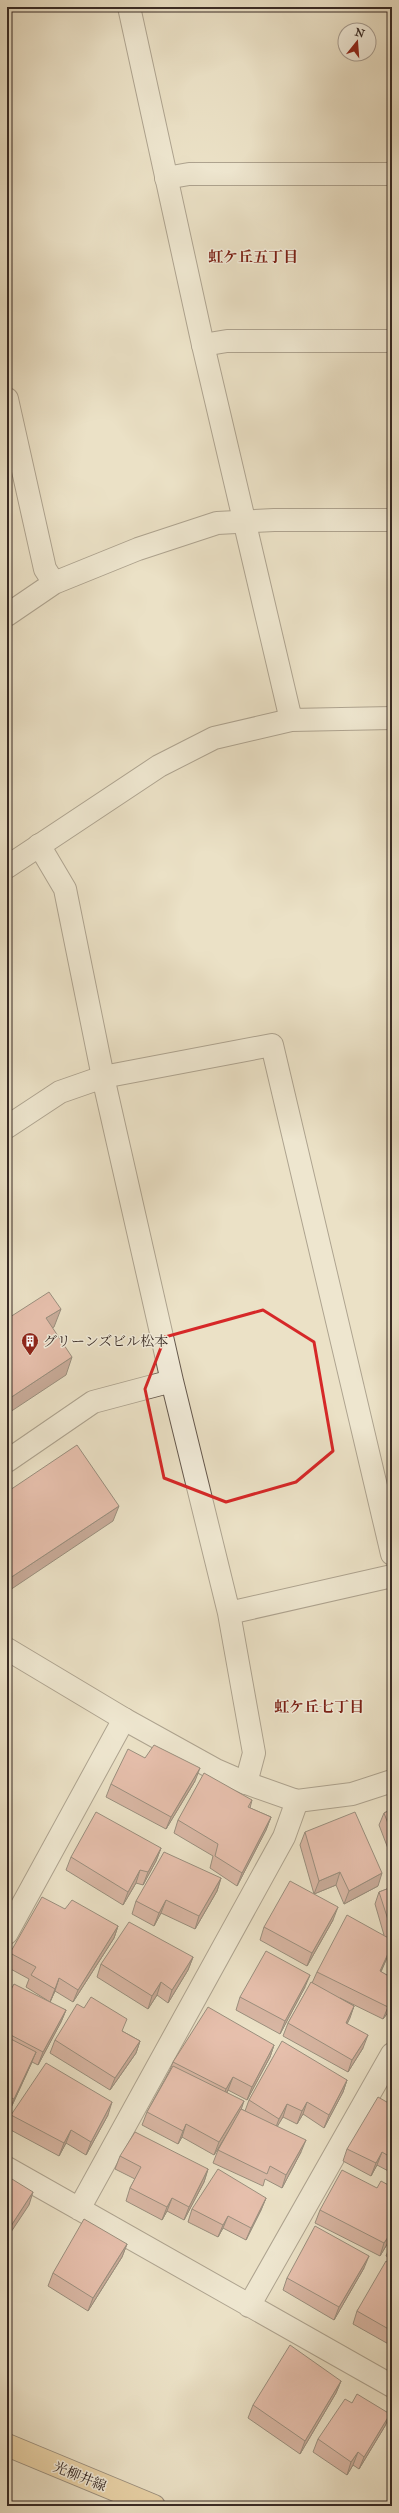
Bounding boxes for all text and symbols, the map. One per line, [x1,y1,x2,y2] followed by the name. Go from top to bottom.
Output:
[337,22,377,62] north arrow
[353,25,367,41] text: N
[208,248,298,266] district label: 虹ケ丘五丁目
[20,1331,40,1356] building icon: グリーンズビル松本
[43,1333,168,1350] place label: グリーンズビル松本
[274,1698,364,1716] district label: 虹ケ丘七丁目
[51,2458,109,2495] street label: 光柳井線

